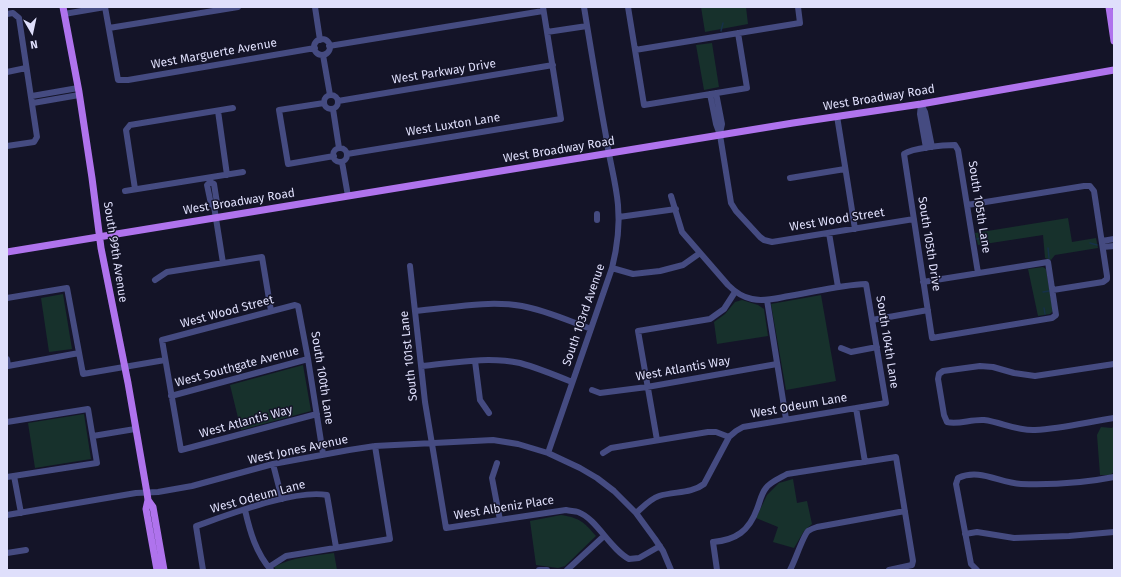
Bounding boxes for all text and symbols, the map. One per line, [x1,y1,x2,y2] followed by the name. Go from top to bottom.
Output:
[12,12,52,52] north arrow
[150,36,278,72] street label: West Marguerte Avenue
[29,37,39,51] text: N
[391,57,497,87] street label: West Parkway Drive
[822,82,936,114] street label: West Broadway Road
[405,110,501,140] street label: West Luxton Lane
[502,134,616,166] street label: West Broadway Road
[965,160,993,254] street label: South 105th Lane
[182,186,296,218] street label: West Broadway Road
[914,196,944,292] street label: South 105th Drive
[100,200,130,304] street label: South 99th Avenue
[788,205,886,235] street label: West Wood Street
[560,262,608,368] street label: South 103rd Avenue
[179,293,275,331] street label: West Wood Street
[873,295,901,389] street label: South 104th Lane
[397,310,421,402] street label: South 101st Lane
[308,330,336,426] street label: South 100th Lane
[174,344,300,390] street label: West Southgate Avenue
[635,354,731,384] street label: West Atlantis Way
[750,390,848,422] street label: West Odeum Lane
[198,403,294,441] street label: West Atlantis Way
[246,432,350,468] street label: West Jones Avenue
[209,477,307,517] street label: West Odeum Lane
[453,493,555,523] street label: West Albeniz Place

